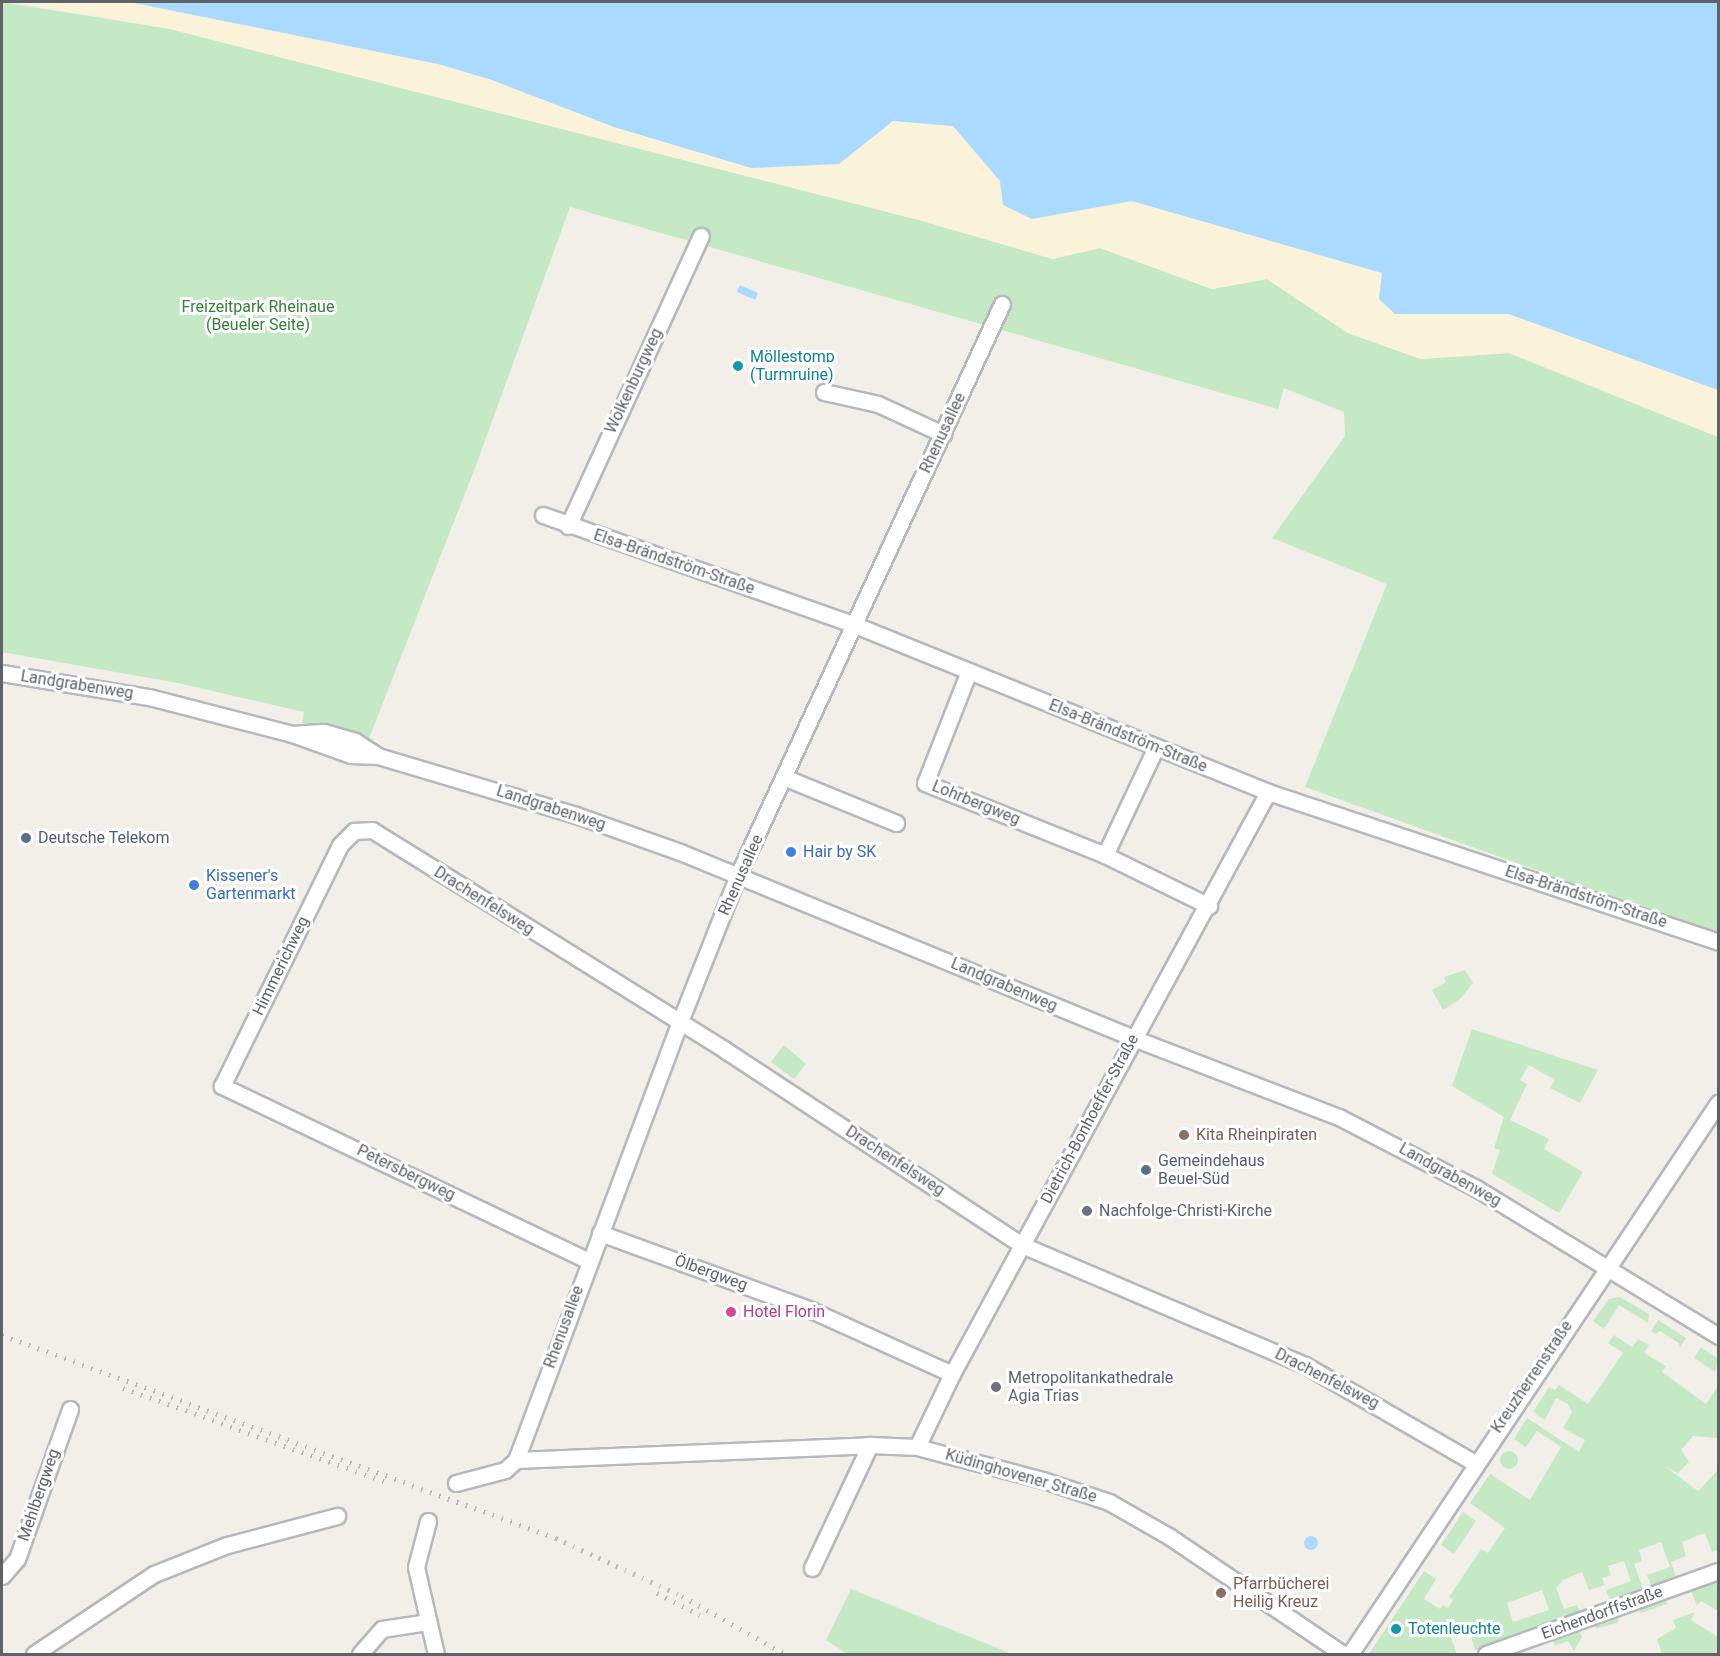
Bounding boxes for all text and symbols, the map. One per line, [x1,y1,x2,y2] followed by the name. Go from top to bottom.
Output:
[182,297,334,335] park label: Freizeitpark Rheinaue (Beueler Seite)
[601,325,667,437] street label: Wolkenburgweg
[750,347,835,385] place label: Möllestomp (Turmruine)
[731,359,745,373] marker: Möllestomp (Turmruine)
[916,390,970,476] street label: Rhenusallee
[591,525,757,599] street label: Elsa-Brändström-Straße
[19,667,135,703] street label: Landgrabenweg
[1046,695,1210,777] street label: Elsa-Brändström-Straße
[929,777,1023,829] street label: Lohrbergweg
[494,781,608,835] street label: Landgrabenweg
[38,828,170,848] place label: Deutsche Telekom
[19,831,33,845] marker: Deutsche Telekom
[715,832,767,918] street label: Rhenusallee
[803,842,876,862] place label: Hair by SK
[784,845,798,859] marker: Hair by SK
[1503,862,1669,932] street label: Elsa-Brändström-Straße
[430,863,538,939] street label: Drachenfelsweg
[206,866,295,904] place label: Kissener's Gartenmarkt
[187,878,201,892] marker: Kissener's Gartenmarkt
[249,913,313,1019] street label: Himmerichweg
[948,954,1060,1016] street label: Landgrabenweg
[1037,1031,1143,1207] street label: Dietrich-Bonhoeffer-Straße
[842,1122,948,1200] street label: Drachenfelsweg
[1196,1125,1317,1145] place label: Kita Rheinpiraten
[1177,1128,1191,1142] marker: Kita Rheinpiraten
[1396,1139,1504,1211] street label: Landgrabenweg
[354,1141,458,1205] street label: Petersbergweg
[1158,1151,1265,1189] place label: Gemeindehaus Beuel-Süd
[1139,1163,1153,1177] marker: Gemeindehaus Beuel-Süd
[1099,1201,1272,1221] place label: Nachfolge-Christi-Kirche
[1080,1204,1094,1218] marker: Nachfolge-Christi-Kirche
[672,1251,750,1295] street label: Ölbergweg
[540,1283,588,1371] street label: Rhenusallee
[743,1302,825,1322] place label: Hotel Florin
[724,1305,738,1319] marker: Hotel Florin
[1487,1317,1577,1437] street label: Kreuzherrenstraße
[1272,1344,1382,1414] street label: Drachenfelsweg
[1008,1368,1173,1406] place label: Metropolitankathedrale Agia Trias
[989,1380,1003,1394] marker: Metropolitankathedrale Agia Trias
[943,1445,1099,1507] street label: Küdinghovener Straße
[14,1446,64,1544] street label: Mehlbergweg
[1233,1574,1329,1612] place label: Pfarrbücherei Heilig Kreuz
[1539,1582,1665,1644] street label: Eichendorffstraße
[1214,1586,1228,1600] marker: Pfarrbücherei Heilig Kreuz
[1408,1619,1501,1639] place label: Totenleuchte
[1389,1622,1403,1636] marker: Totenleuchte

